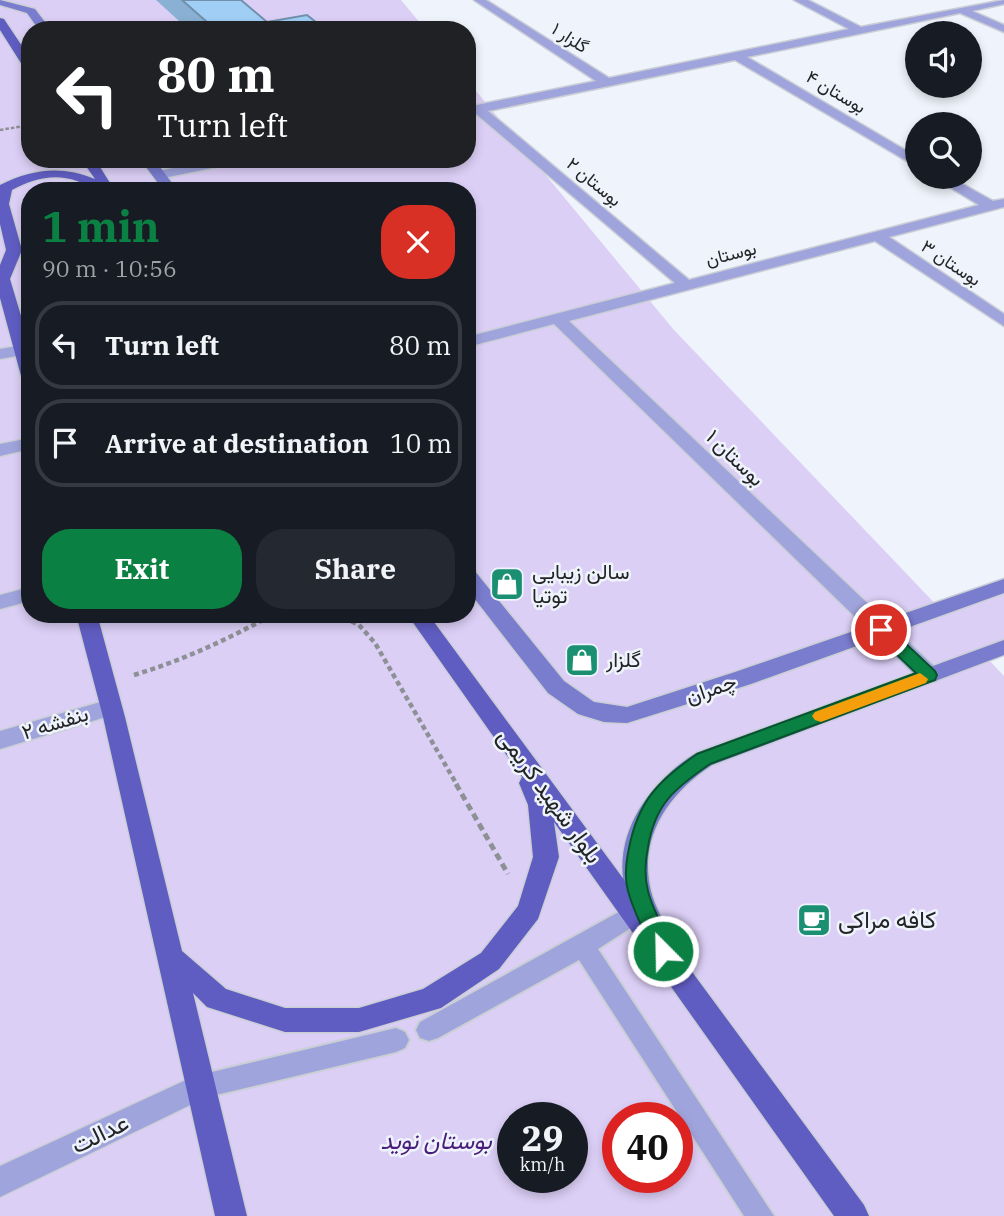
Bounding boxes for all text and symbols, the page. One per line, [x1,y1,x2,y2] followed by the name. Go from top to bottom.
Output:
[548,17,593,58] street label: گلزار ۱
[905,21,982,189] map controls
[905,21,982,98] button: sound
[157,42,275,105] text: 80 m
[42,49,133,140] icon: left
[802,65,870,118] street label: بوستان ۴
[157,104,288,146] text: Turn left
[905,112,982,189] button: search
[562,152,627,211] street label: بوستان ۲
[42,199,160,254] text: 1 min
[381,205,455,279] button: close
[917,234,986,291] street label: بوستان ۳
[703,236,759,271] street label: بوستان
[42,253,177,283] text: 90 m · 10:56
[46,326,84,364] icon: left
[105,328,219,362] text: Turn left
[389,328,451,362] text: 80 m
[701,423,771,492] street label: بوستان ۱
[46,424,84,462] icon: arrive
[105,426,369,460] text: Arrive at destination
[390,426,452,460] text: 10 m
[42,529,242,609] button: Exit
[256,529,455,609] button: Share
[532,557,630,609] place label: سالن زیبایی توتیا
[488,565,526,603] shop icon: سالن زیبایی توتیا
[851,600,911,660] pin
[862,611,900,649] icon: arrive
[563,641,601,679] shop icon: گلزار
[605,645,641,673] place label: گلزار
[682,666,740,711] street label: چمران
[18,699,91,745] street label: بنفشه ۲
[491,721,611,869] street label: بلوار شهید کریمی
[795,901,833,939] cafe icon: کافه مراکی
[838,903,936,935] place label: کافه مراکی
[626,914,700,988] position arrow
[602,1102,693,1193] speed limit sign: 40
[66,1106,134,1161] street label: عدالت
[521,1115,564,1161] text: 29
[380,1124,493,1156] park label: بوستان نوید
[520,1153,565,1176] text: km/h

